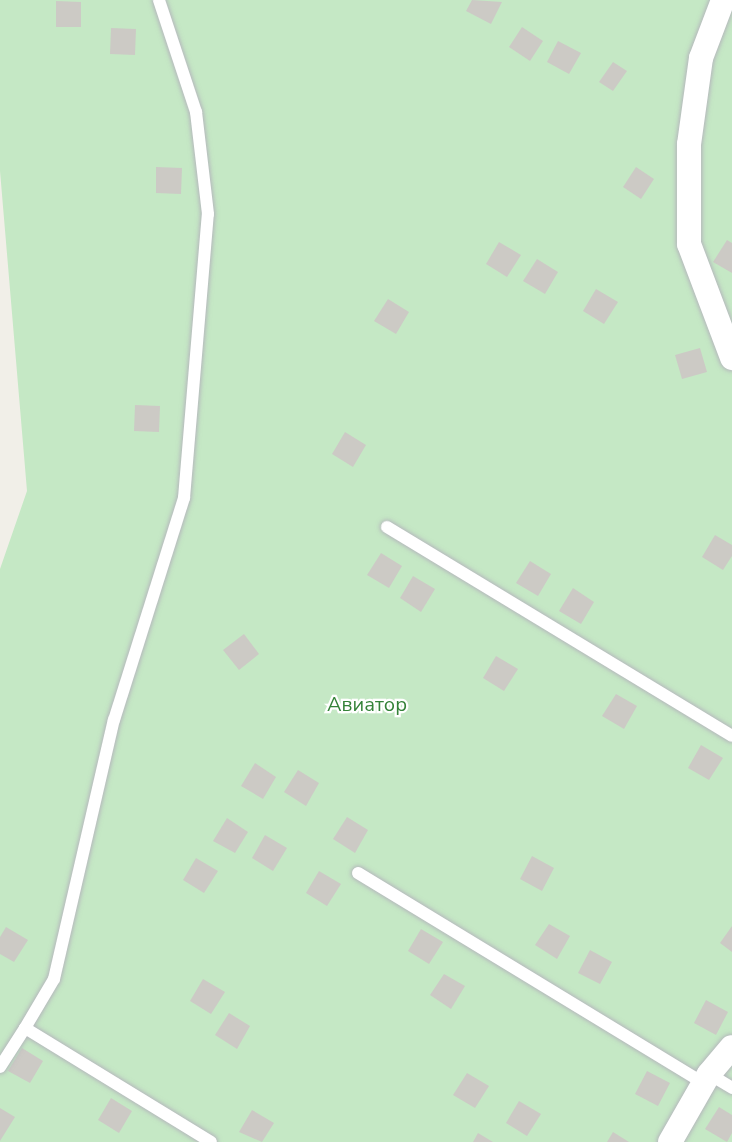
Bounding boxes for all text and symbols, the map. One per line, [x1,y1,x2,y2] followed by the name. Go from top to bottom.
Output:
[327,692,407,716] park label: Авиатор

